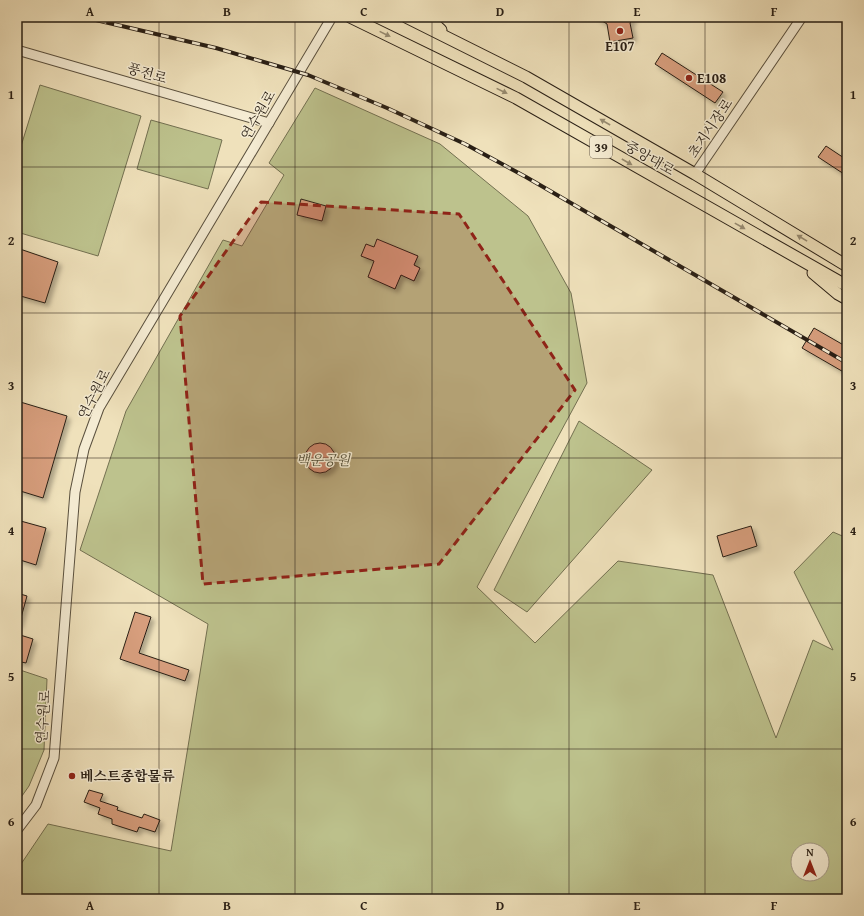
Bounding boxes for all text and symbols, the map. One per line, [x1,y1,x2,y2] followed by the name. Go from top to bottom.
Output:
[86,2,95,21] text: A
[223,2,231,21] text: B
[360,2,368,21] text: C
[496,2,504,21] text: D
[634,2,641,21] text: E
[771,2,778,21] text: F
[615,26,625,36] marker: E107
[379,31,391,37] one-way arrow
[605,36,635,56] place label: E107
[125,58,170,88] street label: 풍전로
[697,68,726,88] place label: E108
[684,73,694,83] marker: E108
[8,85,14,104] text: 1
[850,85,856,104] text: 1
[236,86,280,143] street label: 연수원로
[496,88,508,94] one-way arrow
[683,94,737,162] street label: 초지시장로
[599,119,611,126] one-way arrow
[590,136,612,158] road number: 39
[622,136,679,180] street label: 중앙대로
[621,158,633,165] one-way arrow
[735,222,746,229] one-way arrow
[8,231,15,250] text: 2
[850,231,857,250] text: 2
[796,235,808,242] one-way arrow
[73,365,115,423] street label: 연수원로
[8,376,14,395] text: 3
[850,376,856,395] text: 3
[296,450,352,470] park label: 백운공원
[8,521,15,540] text: 4
[850,521,857,540] text: 4
[8,667,15,686] text: 5
[850,667,857,686] text: 5
[31,689,55,745] street label: 연수원로
[80,766,175,786] place label: 베스트종합물류
[67,771,77,781] marker: 베스트종합물류
[8,812,15,831] text: 6
[850,812,857,831] text: 6
[790,842,830,882] north arrow
[806,844,814,860] text: N
[86,896,95,915] text: A
[223,896,231,915] text: B
[360,896,368,915] text: C
[496,896,504,915] text: D
[634,896,641,915] text: E
[771,896,778,915] text: F

